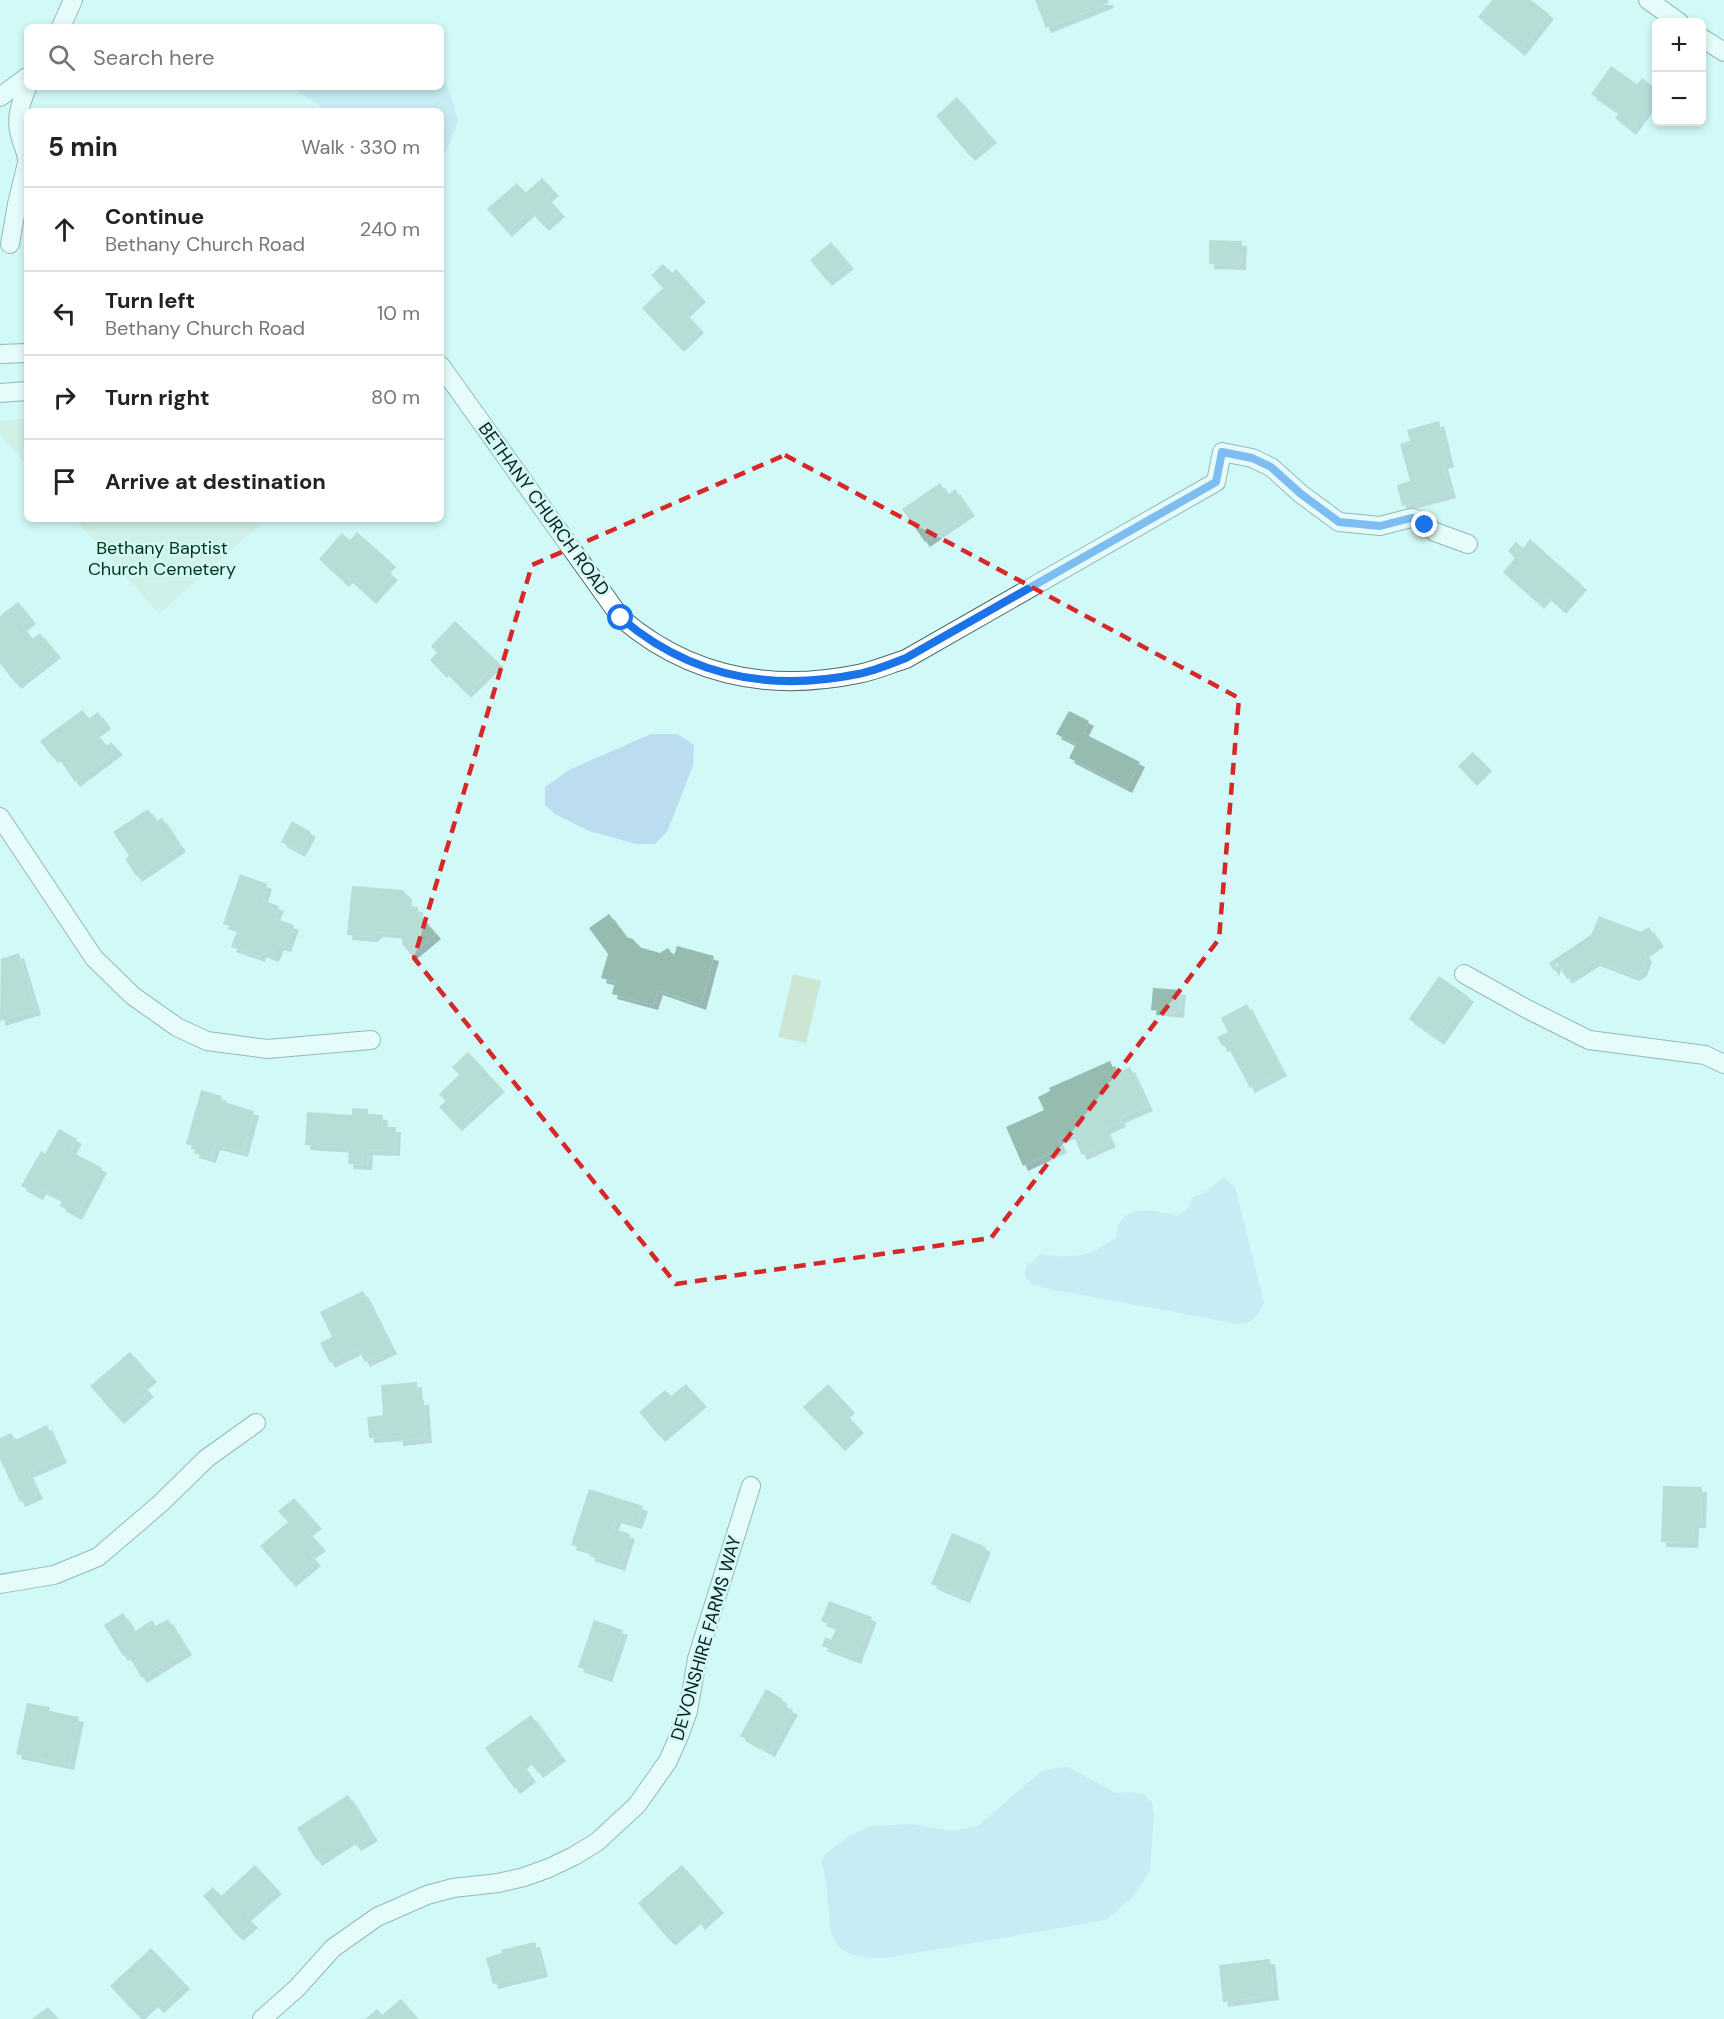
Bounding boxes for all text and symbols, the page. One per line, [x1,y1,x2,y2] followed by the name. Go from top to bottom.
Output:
[1652,18,1706,126] map controls
[1652,18,1706,72] button: +
[24,24,444,90] search box
[45,41,78,74] icon: search
[93,43,214,72] text: Search here
[1652,72,1706,126] button: −
[48,130,118,164] text: 5 min
[301,134,420,160] text: Walk · 330 m
[105,202,204,231] text: Continue
[48,213,81,246] icon: ahead
[360,216,420,242] text: 240 m
[105,231,305,257] text: Bethany Church Road
[105,286,195,315] text: Turn left
[48,297,81,330] icon: left
[377,300,420,326] text: 10 m
[105,315,305,341] text: Bethany Church Road
[48,381,81,414] icon: right
[105,383,210,412] text: Turn right
[371,384,420,410] text: 80 m
[473,418,615,600] street label: BETHANY CHURCH ROAD
[48,465,81,498] icon: arrive
[105,467,326,496] text: Arrive at destination
[1411,511,1437,537] route end
[88,536,236,581] park label: Bethany Baptist Church Cemetery
[607,604,633,630] route start
[665,1532,747,1743] street label: DEVONSHIRE FARMS WAY

